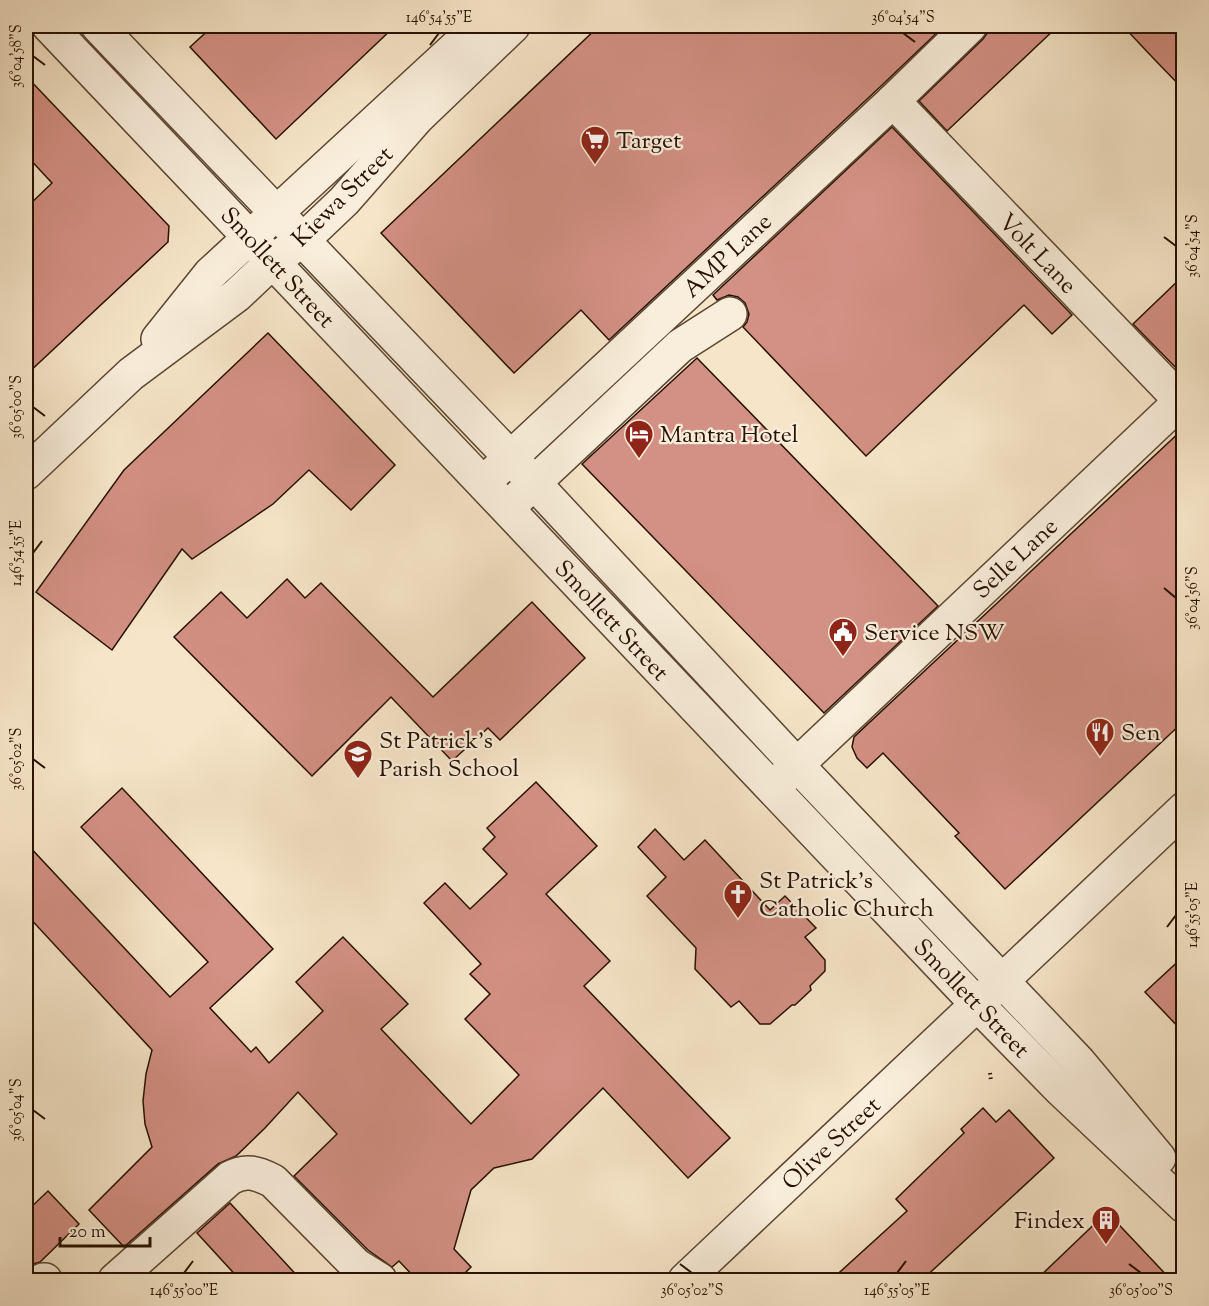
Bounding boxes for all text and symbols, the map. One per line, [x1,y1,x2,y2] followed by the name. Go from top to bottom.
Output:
[406,8,472,29] text: 146°54'55"E
[871,8,935,29] text: 36°04'54"S
[7,24,28,88] text: 36°04'58"S
[579,124,611,166] supermarket icon: Target
[616,125,681,159] place label: Target
[285,139,402,256] street label: Kiewa Street
[211,200,342,337] street label: Smollett Street
[676,206,780,307] street label: AMP Lane
[989,206,1084,302] street label: Volt Lane
[1183,214,1204,278] text: 36°04'54"S
[7,375,28,439] text: 36°05'00"S
[623,418,655,460] hotel icon: Mantra Hotel
[660,419,799,453] place label: Mantra Hotel
[966,511,1067,608] street label: Selle Lane
[7,520,28,586] text: 146°54'55"E
[545,553,676,690] street label: Smollett Street
[1183,566,1204,630] text: 36°04'56"S
[827,616,859,658] public building icon: Service NSW
[864,617,1005,651] place label: Service NSW
[1084,716,1116,758] restaurant icon: Sen
[1121,717,1161,751] place label: Sen
[379,725,519,787] place label: St Patrick's Parish School
[7,727,28,791] text: 36°05'02"S
[342,738,374,780] school or university icon: St Patrick's Parish School
[759,865,934,927] place label: St Patrick's Catholic Church
[722,878,754,920] church icon: St Patrick's Catholic Church
[1183,882,1204,948] text: 146°55'05"E
[905,932,1037,1067] street label: Smollett Street
[7,1078,28,1142] text: 36°05'04"S
[775,1090,889,1199] street label: Olive Street
[1090,1204,1122,1246] building icon: Findex
[1014,1205,1085,1239] place label: Findex
[60,1210,150,1248] scale bar
[69,1220,106,1246] text: 20 m
[150,1281,218,1302] text: 146°55'00"E
[660,1281,724,1302] text: 36°05'02"S
[864,1281,930,1302] text: 146°55'05"E
[1109,1281,1173,1302] text: 36°05'00"S

